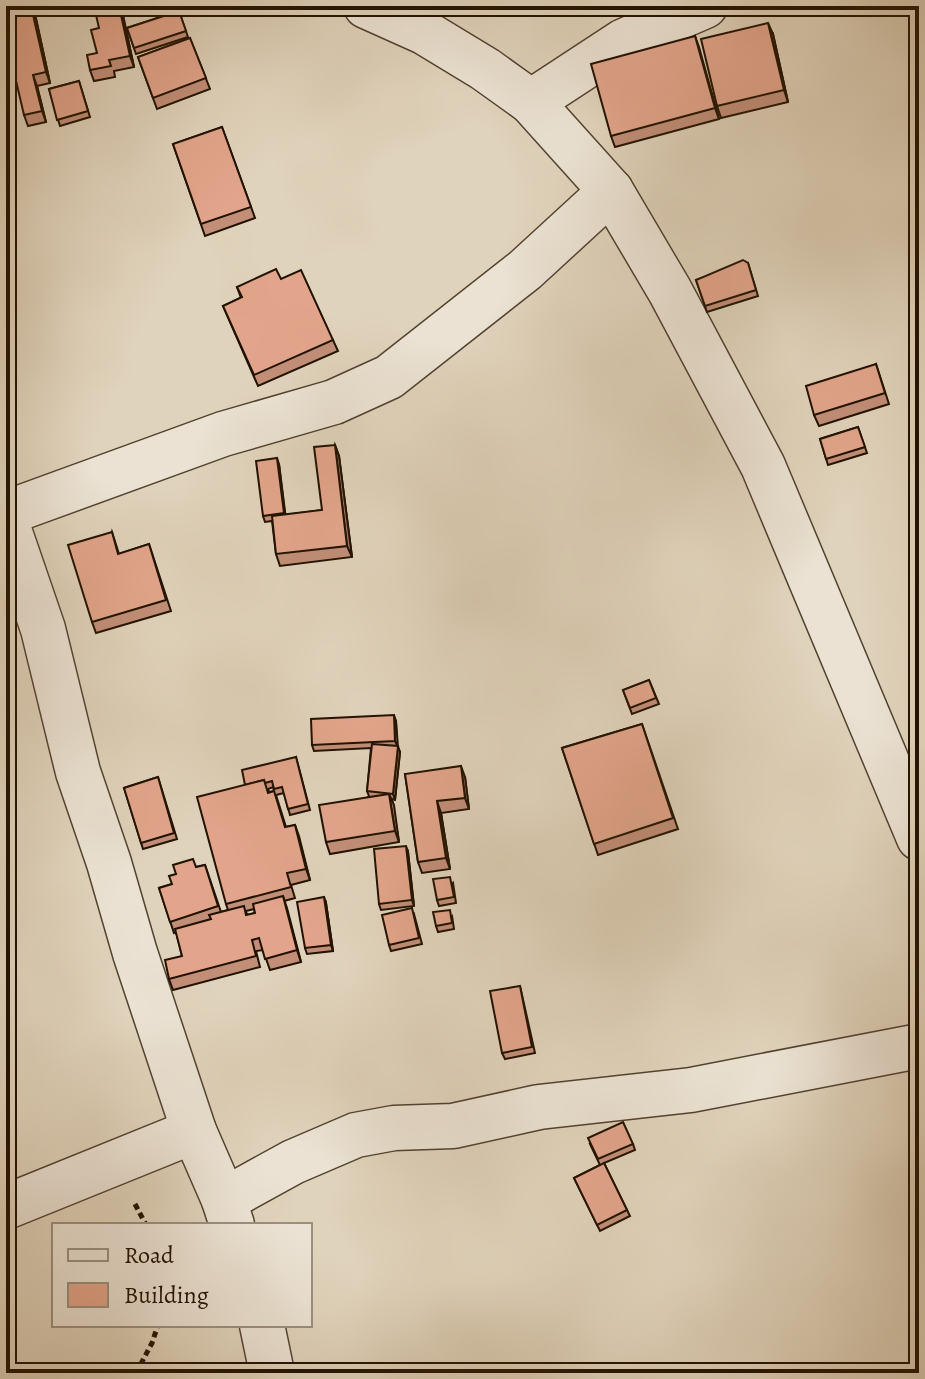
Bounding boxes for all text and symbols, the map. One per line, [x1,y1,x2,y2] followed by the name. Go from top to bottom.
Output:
[52,1223,312,1327] legend
[124,1239,174,1271] text: Road
[124,1279,209,1311] text: Building

